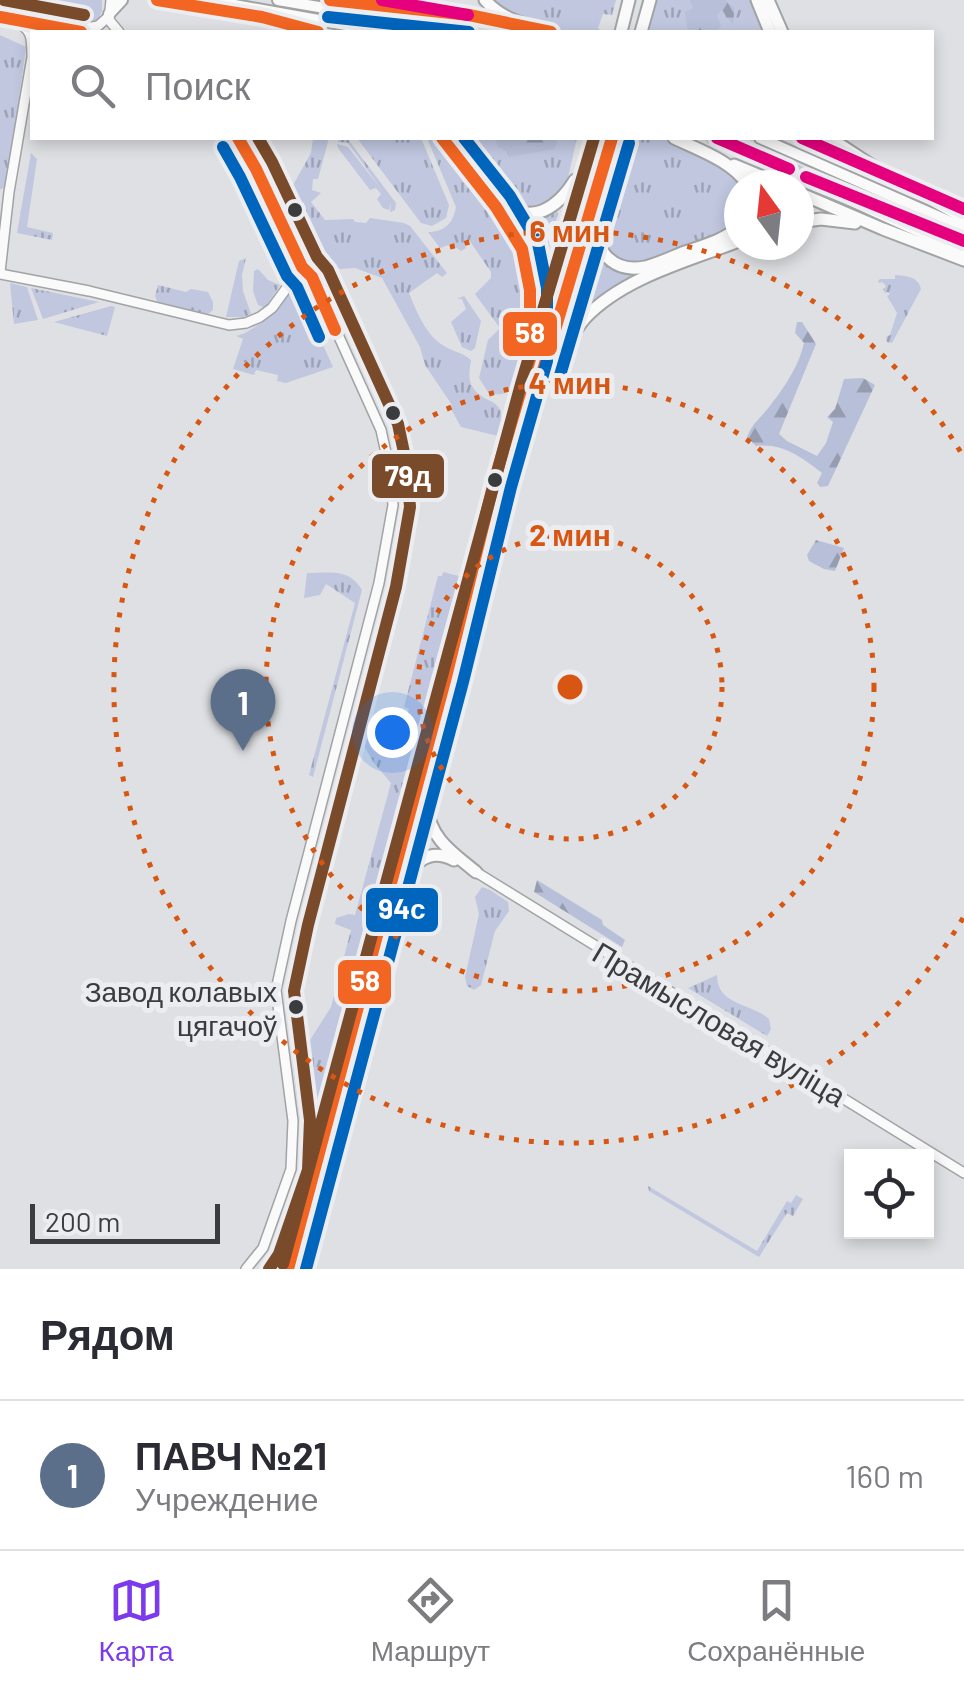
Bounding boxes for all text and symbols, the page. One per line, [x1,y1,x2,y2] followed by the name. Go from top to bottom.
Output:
[30,30,934,140] search box
[65,58,120,113] icon: search
[145,62,250,108] text: Поиск
[724,170,814,260] north arrow
[285,200,305,220] unlabelled marker
[530,212,610,248] text: 6 мин
[501,310,559,358] line badge: 58
[515,315,545,349] text: 58
[529,364,611,400] text: 4 мин
[383,403,403,423] unlabelled marker
[370,452,446,500] line badge: 79д
[385,458,431,492] text: 79д
[485,470,505,490] unlabelled marker
[529,516,611,552] text: 2 мин
[210,668,276,751] pin: 1
[552,669,588,705] centre of rings
[367,707,418,758] your location
[364,886,440,934] line badge: 94с
[378,891,426,925] text: 94с
[587,933,853,1113] street label: Прамысловая вуліца
[336,958,393,1006] line badge: 58
[350,963,380,997] text: 58
[85,974,277,1042] place label: Завод колавых цягачоў
[286,997,306,1017] marker: Завод колавых цягачоў
[844,1149,934,1239] map controls
[844,1149,934,1239] button: locate
[30,1199,220,1244] scale bar
[45,1204,120,1238] text: 200 m
[40,1308,175,1358] text: Рядом
[135,1432,327,1478] text: ПАВЧ №21
[67,1456,78,1494] text: 1
[845,1456,924,1494] text: 160 m
[135,1479,318,1517] text: Учреждение
[99,1573,174,1668] tab: Карта
[371,1573,490,1668] tab: Маршрут
[687,1573,865,1668] tab: Сохранённые

